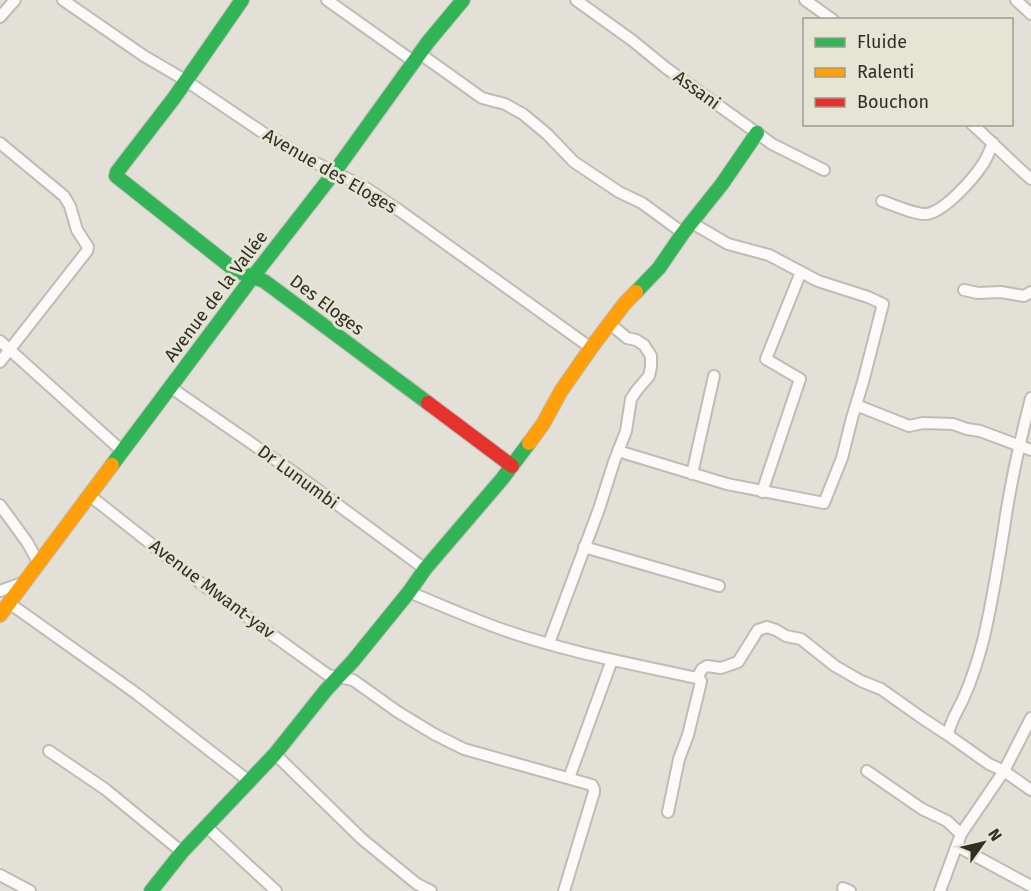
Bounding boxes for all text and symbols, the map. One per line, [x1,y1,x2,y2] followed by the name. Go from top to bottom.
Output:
[803,18,1013,126] legend
[857,31,907,53] text: Fluide
[857,61,914,83] text: Ralenti
[669,66,725,114] street label: Assani
[857,91,929,113] text: Bouchon
[259,124,401,218] street label: Avenue des Eloges
[159,226,273,366] street label: Avenue de la Vallée
[286,270,368,340] street label: Des Eloges
[253,440,343,514] street label: Dr Lunumbi
[145,535,279,643] street label: Avenue Mwant-yav
[953,813,1013,873] north arrow
[984,825,1006,845] text: N

